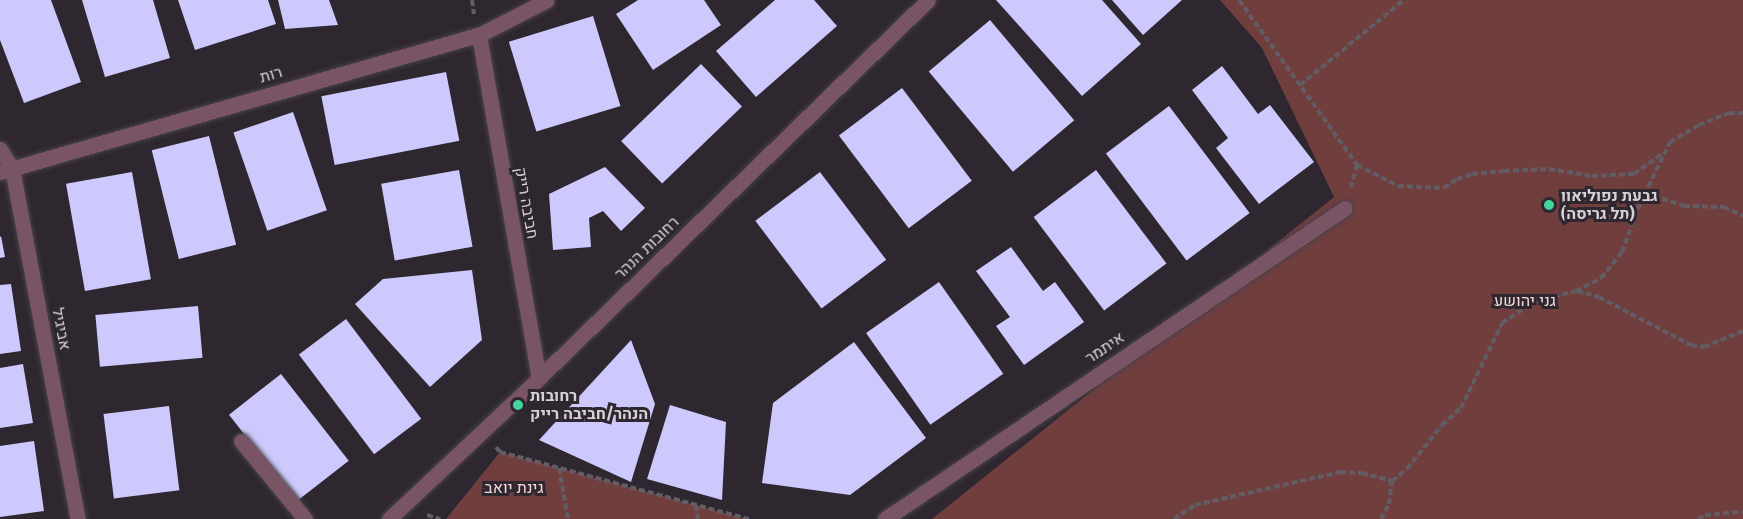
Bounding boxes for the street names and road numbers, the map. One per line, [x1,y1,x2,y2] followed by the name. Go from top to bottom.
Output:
[258,63,284,87] street label: רות
[510,166,542,240] street label: חביבה רייק
[611,213,683,283] street label: רחובות הנהר
[47,306,75,352] street label: אביגיל
[1082,328,1128,368] street label: איתמר

